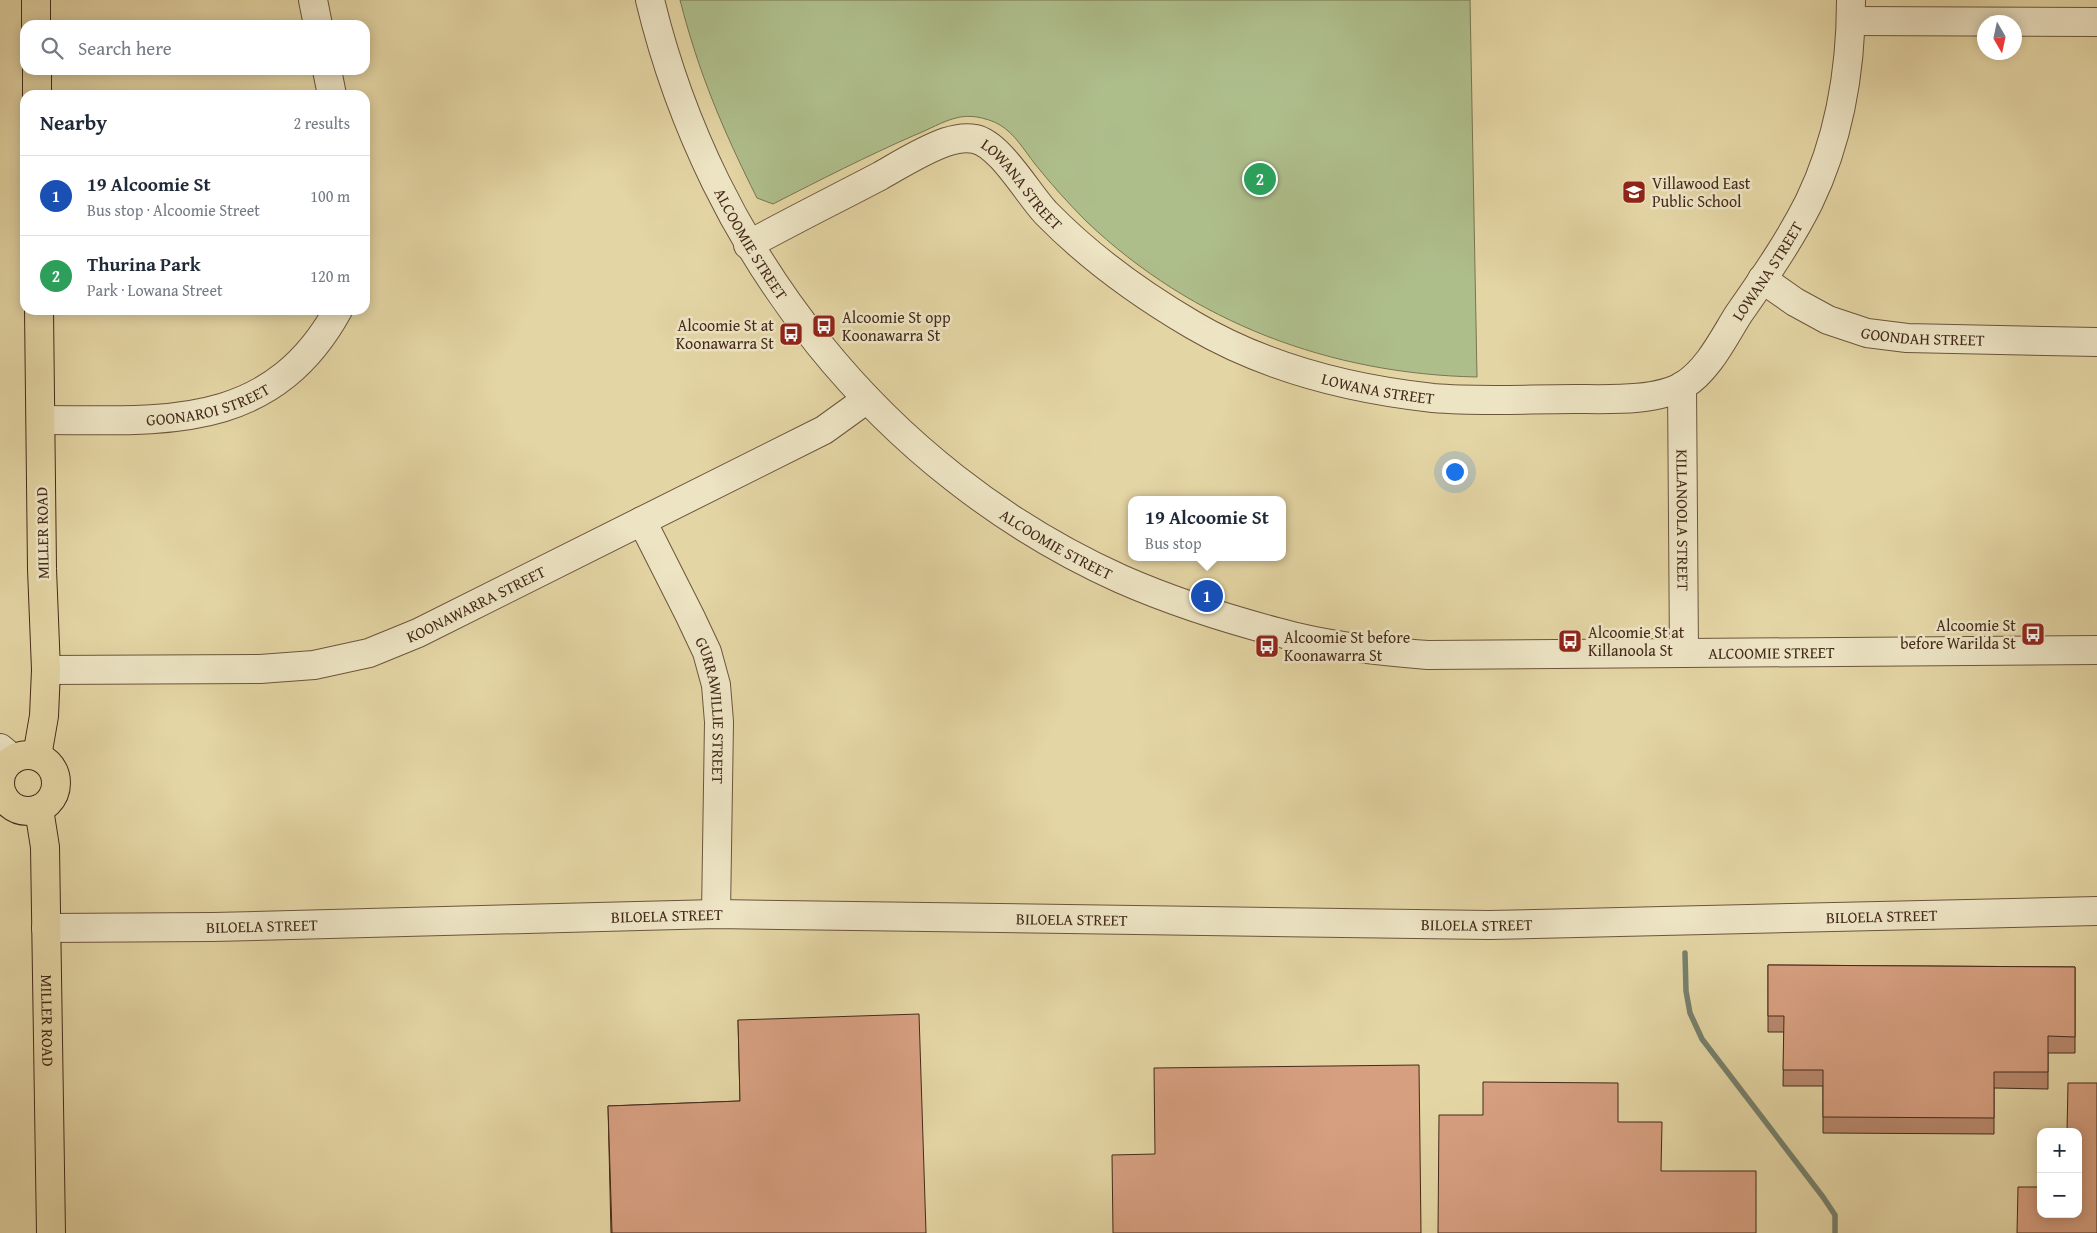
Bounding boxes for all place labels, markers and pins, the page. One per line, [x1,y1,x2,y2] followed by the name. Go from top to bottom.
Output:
[1244,160,1276,198] pin: 2
[1652,171,1751,213] place label: Villawood East Public School
[1621,179,1647,205] school or university icon: Villawood East Public School
[842,305,951,347] place label: Alcoomie St opp Koonawarra St
[676,313,774,355] place label: Alcoomie St at Koonawarra St
[811,313,837,339] bus stop icon: Alcoomie St opp Koonawarra St
[778,321,804,347] bus stop icon: Alcoomie St at Koonawarra St
[1191,577,1223,615] pin: 1
[1900,613,2016,655] place label: Alcoomie St before Warilda St
[1588,620,1685,662] place label: Alcoomie St at Killanoola St
[2020,621,2046,647] bus stop icon: Alcoomie St before Warilda St
[1284,625,1410,667] place label: Alcoomie St before Koonawarra St
[1557,628,1583,654] bus stop icon: Alcoomie St at Killanoola St
[1254,633,1280,659] bus stop icon: Alcoomie St before Koonawarra St

